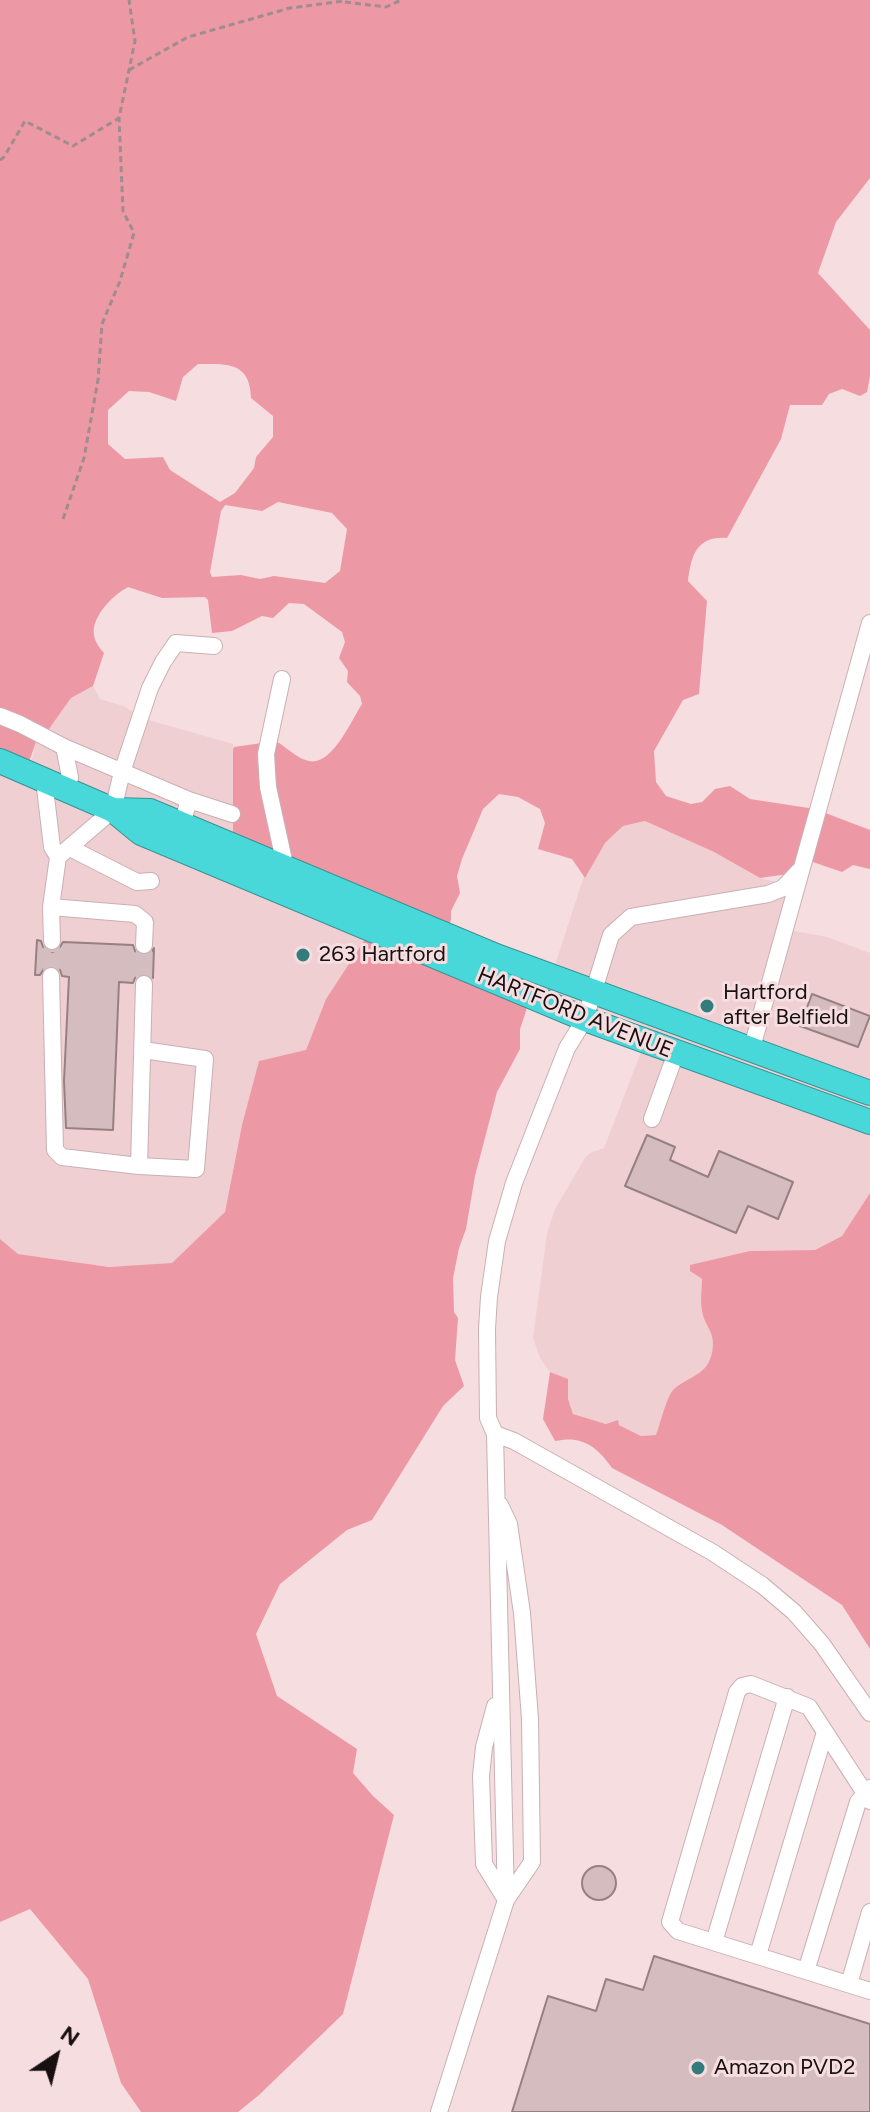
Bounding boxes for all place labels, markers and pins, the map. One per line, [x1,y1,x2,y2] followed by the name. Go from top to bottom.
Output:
[319,942,446,968] place label: 263 Hartford
[294,946,312,964] marker: 263 Hartford
[723,980,849,1032] place label: Hartford after Belfield
[698,997,716,1015] marker: Hartford after Belfield
[714,2055,856,2081] place label: Amazon PVD2
[689,2059,707,2077] marker: Amazon PVD2

